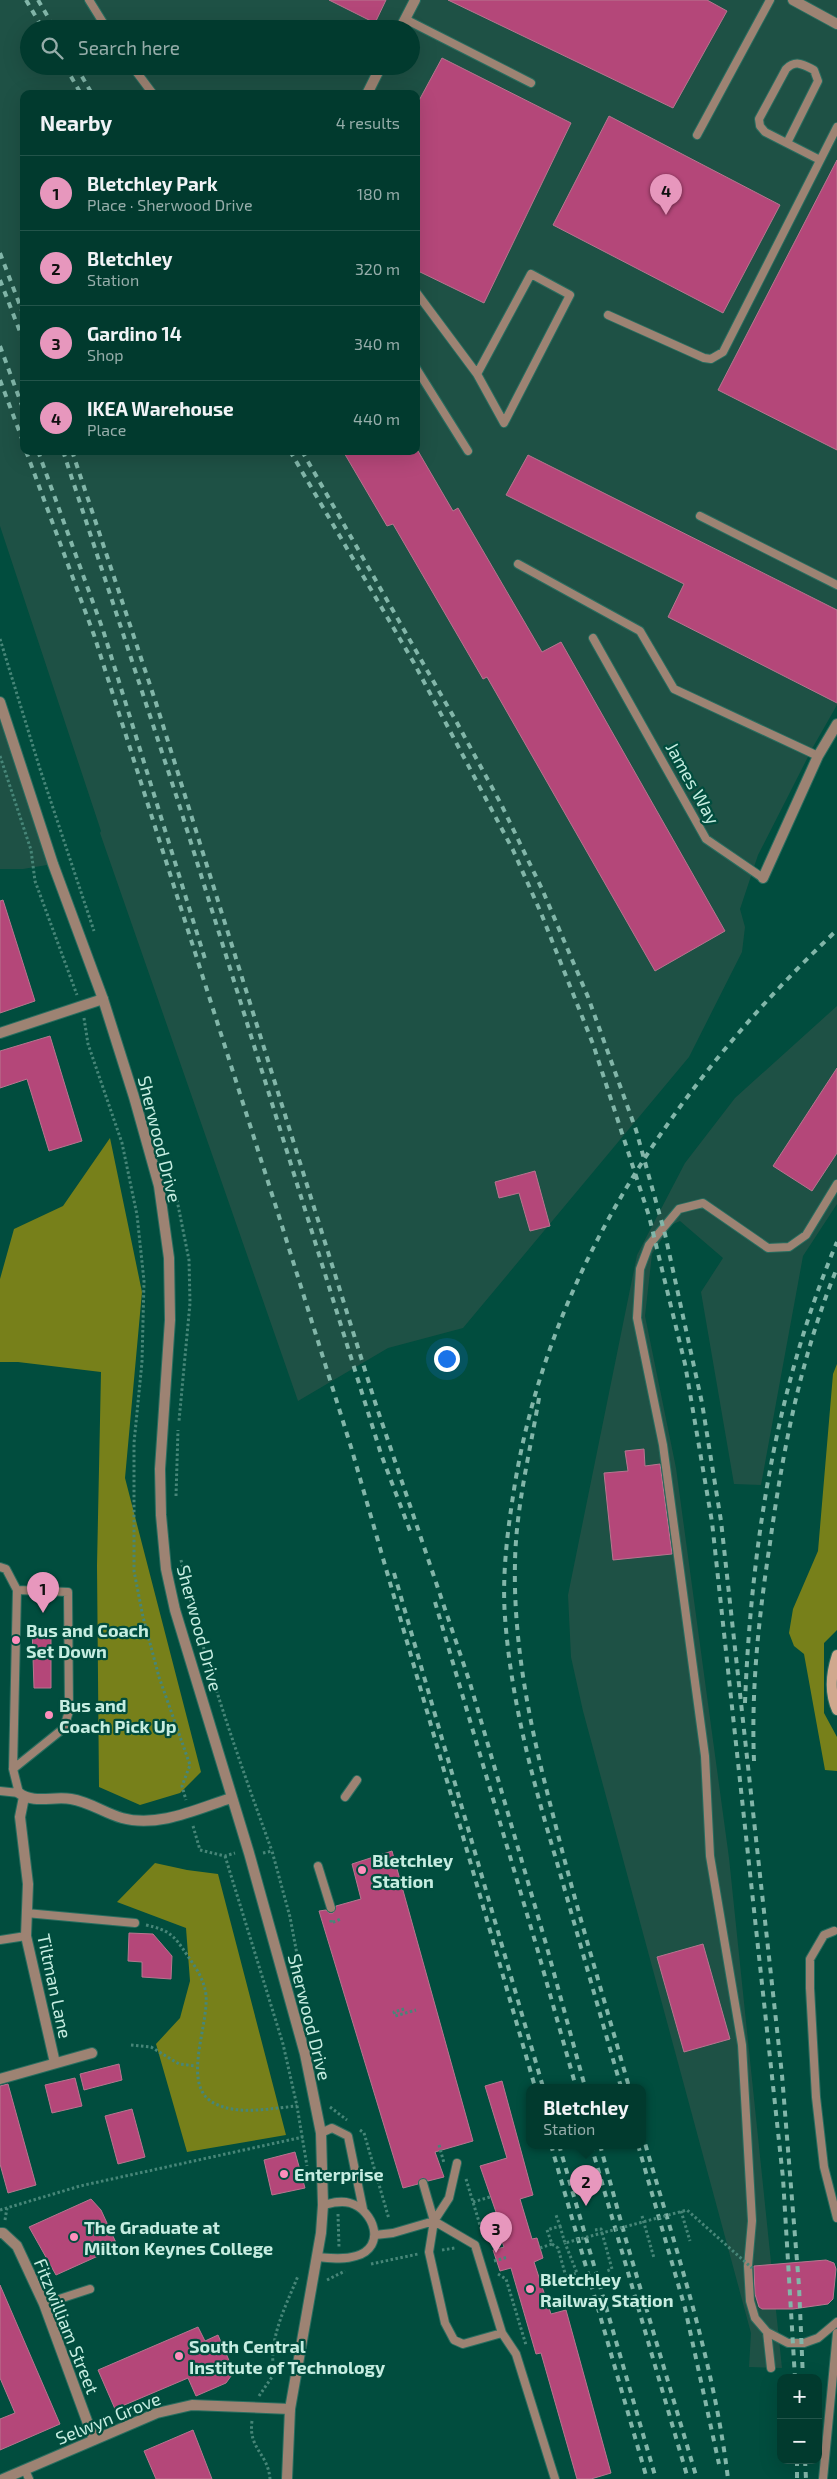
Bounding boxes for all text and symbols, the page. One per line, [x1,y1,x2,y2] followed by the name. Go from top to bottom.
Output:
[20,20,420,75] search box
[38,34,66,62] icon: search
[78,36,180,59] text: Search here
[40,110,112,135] text: Nearby
[336,113,400,132] text: 4 results
[87,172,218,195] text: Bletchley Park
[650,174,682,215] pin: 4
[53,184,59,203] text: 1
[357,184,400,203] text: 180 m
[87,195,253,214] text: Place · Sherwood Drive
[87,247,173,270] text: Bletchley
[51,259,61,278] text: 2
[355,259,400,278] text: 320 m
[87,270,139,289] text: Station
[87,322,182,345] text: Gardino 14
[51,334,61,353] text: 3
[354,334,400,353] text: 340 m
[87,345,124,364] text: Shop
[87,397,234,420] text: IKEA Warehouse
[51,409,61,428] text: 4
[353,409,400,428] text: 440 m
[87,420,126,439] text: Place
[661,738,725,828] street label: James Way
[134,1073,186,1205] street label: Sherwood Drive
[434,1346,460,1372] your location
[173,1562,227,1694] street label: Sherwood Drive
[27,1572,59,1613] pin: 1
[26,1619,149,1662] place label: Bus and Coach Set Down
[10,1634,22,1646] marker: Bus and Coach Set Down
[59,1694,177,1737] place label: Bus and Coach Pick Up
[43,1709,55,1721] marker: Bus and Coach Pick Up
[372,1849,454,1892] place label: Bletchley Station
[356,1864,368,1876] marker: Bletchley Station
[33,1932,77,2040] street label: Tiltman Lane
[284,1951,336,2083] street label: Sherwood Drive
[526,2084,646,2149] popup
[543,2096,629,2119] text: Bletchley
[543,2119,595,2138] text: Station
[294,2163,384,2185] place label: Enterprise
[570,2165,602,2206] pin: 2
[278,2168,290,2180] marker: Enterprise
[480,2212,512,2253] pin: 3
[84,2216,273,2259] place label: The Graduate at Milton Keynes College
[68,2231,80,2243] marker: The Graduate at Milton Keynes College
[30,2255,104,2397] street label: Fitzwilliam Street
[540,2268,674,2311] place label: Bletchley Railway Station
[524,2283,536,2295] marker: Bletchley Railway Station
[189,2335,386,2378] place label: South Central Institute of Technology
[173,2350,185,2362] marker: South Central Institute of Technology
[777,2374,822,2464] map controls
[777,2374,822,2419] button: +
[52,2387,164,2449] street label: Selwyn Grove
[777,2419,822,2464] button: −

